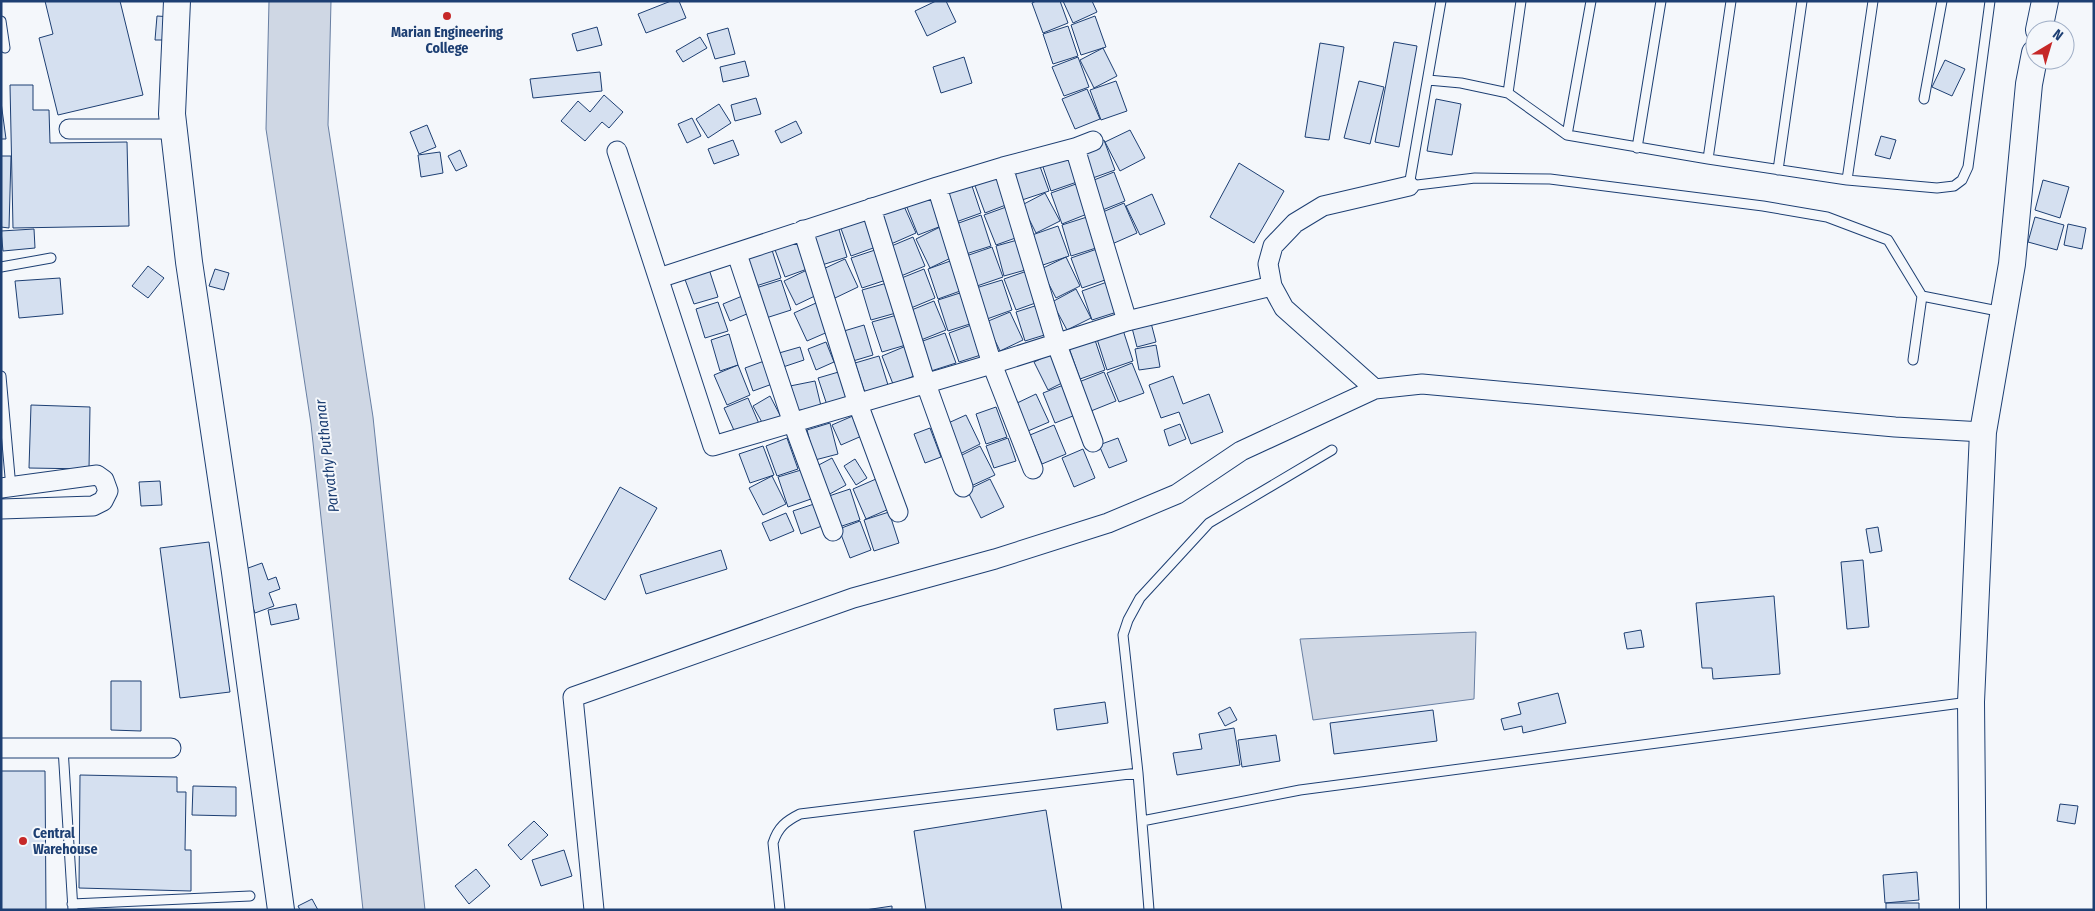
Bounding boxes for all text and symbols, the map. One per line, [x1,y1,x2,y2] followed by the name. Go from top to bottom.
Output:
[441,10,453,22] marker: Marian Engineering College
[2025,20,2075,70] north arrow
[391,24,503,57] place label: Marian Engineering College
[2049,26,2066,44] text: N
[311,398,343,514] water label: Parvathy Puthanar
[33,825,97,858] place label: Central Warehouse
[17,835,29,847] marker: Central Warehouse

